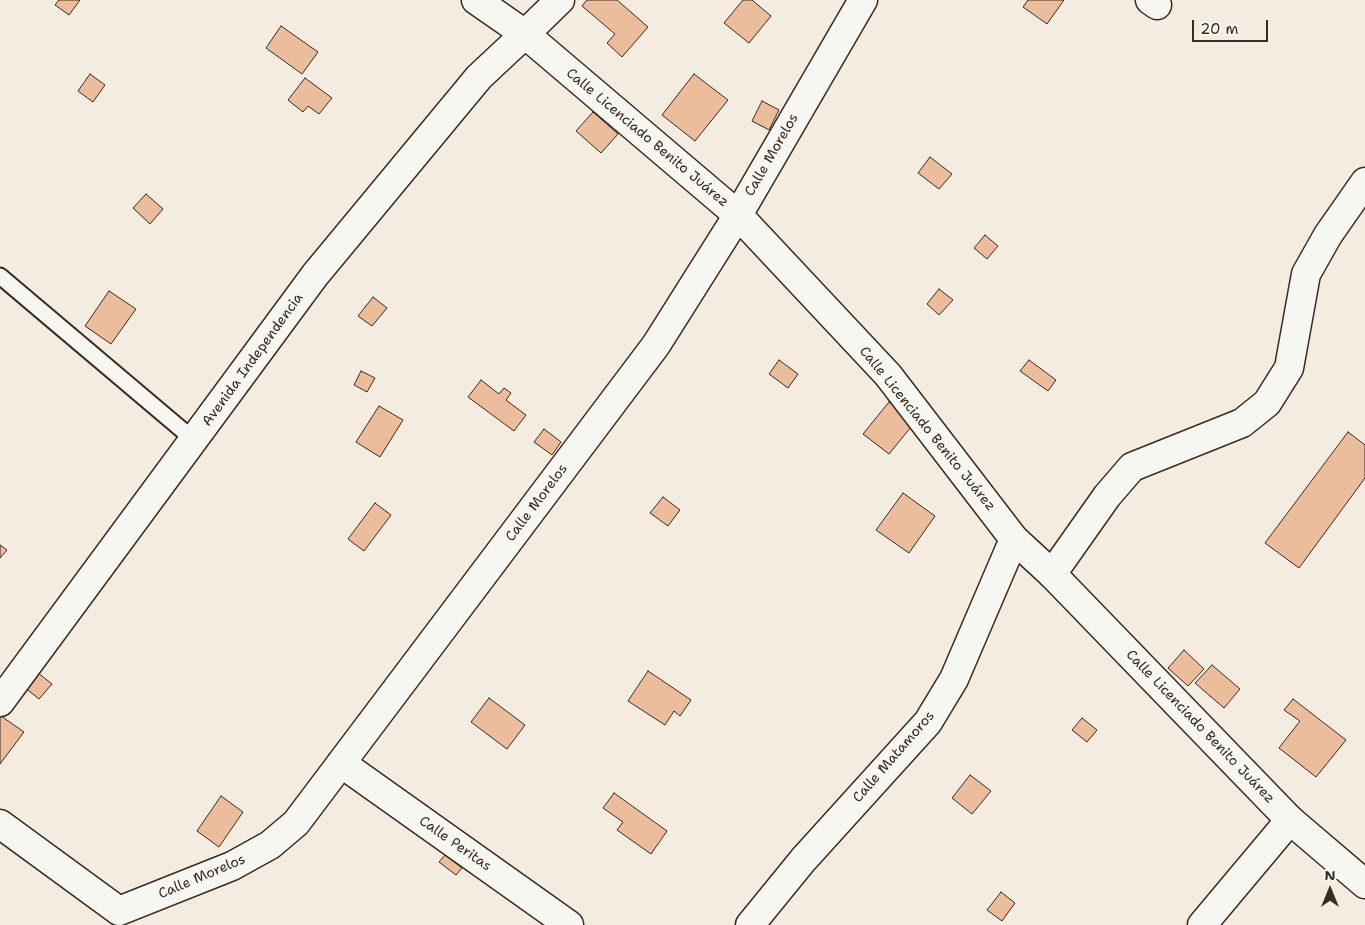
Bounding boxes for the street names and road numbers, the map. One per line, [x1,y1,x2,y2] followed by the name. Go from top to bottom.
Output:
[562,65,732,211] street label: Calle Licenciado Benito Juárez
[742,111,802,199] street label: Calle Morelos
[199,290,307,430] street label: Avenida Independencia
[855,343,999,515] street label: Calle Licenciado Benito Juárez
[502,461,572,545] street label: Calle Morelos
[1122,647,1278,807] street label: Calle Licenciado Benito Juárez
[850,708,938,806] street label: Calle Matamoros
[416,813,494,875] street label: Calle Peritas
[156,851,248,903] street label: Calle Morelos

